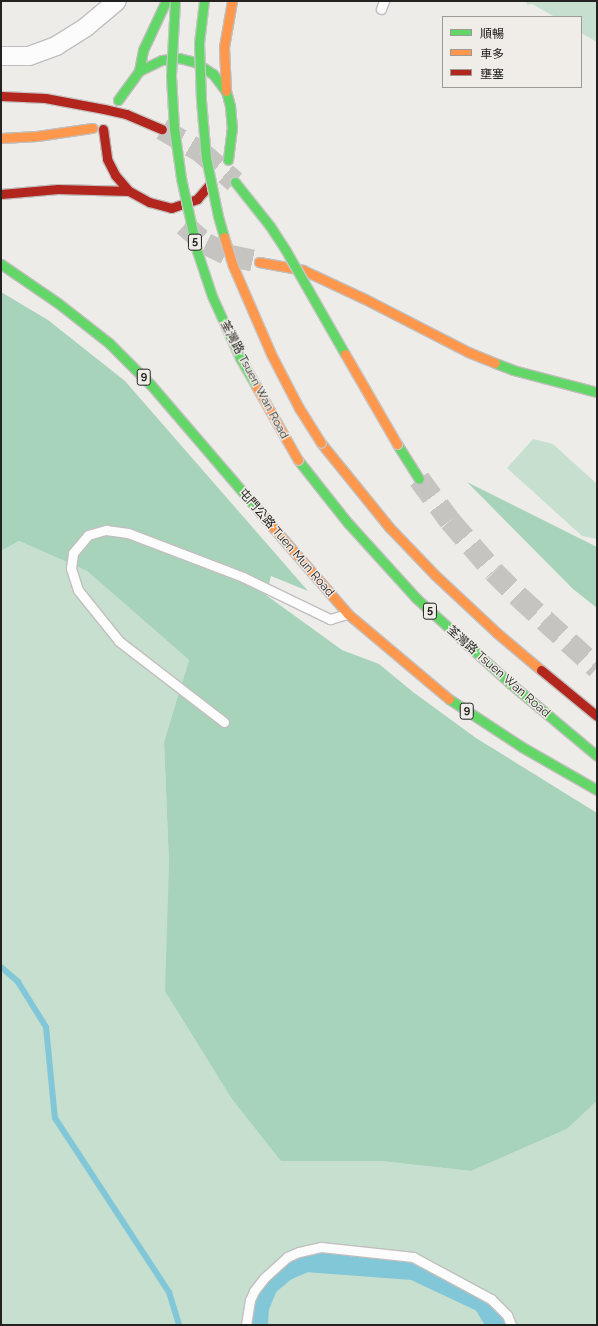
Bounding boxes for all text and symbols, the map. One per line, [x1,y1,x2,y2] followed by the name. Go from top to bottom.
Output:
[442,16,582,88] legend
[480,27,504,41] text: 順暢
[480,47,504,61] text: 車多
[480,67,504,81] text: 壅塞
[187,233,203,251] road number: 5
[217,318,291,442] street label: 荃灣路 Tsuen Wan Road
[136,368,152,386] road number: 9
[235,486,337,600] street label: 屯門公路 Tuen Mun Road
[422,602,438,620] road number: 5
[443,623,553,721] street label: 荃灣路 Tsuen Wan Road
[459,702,475,720] road number: 9

